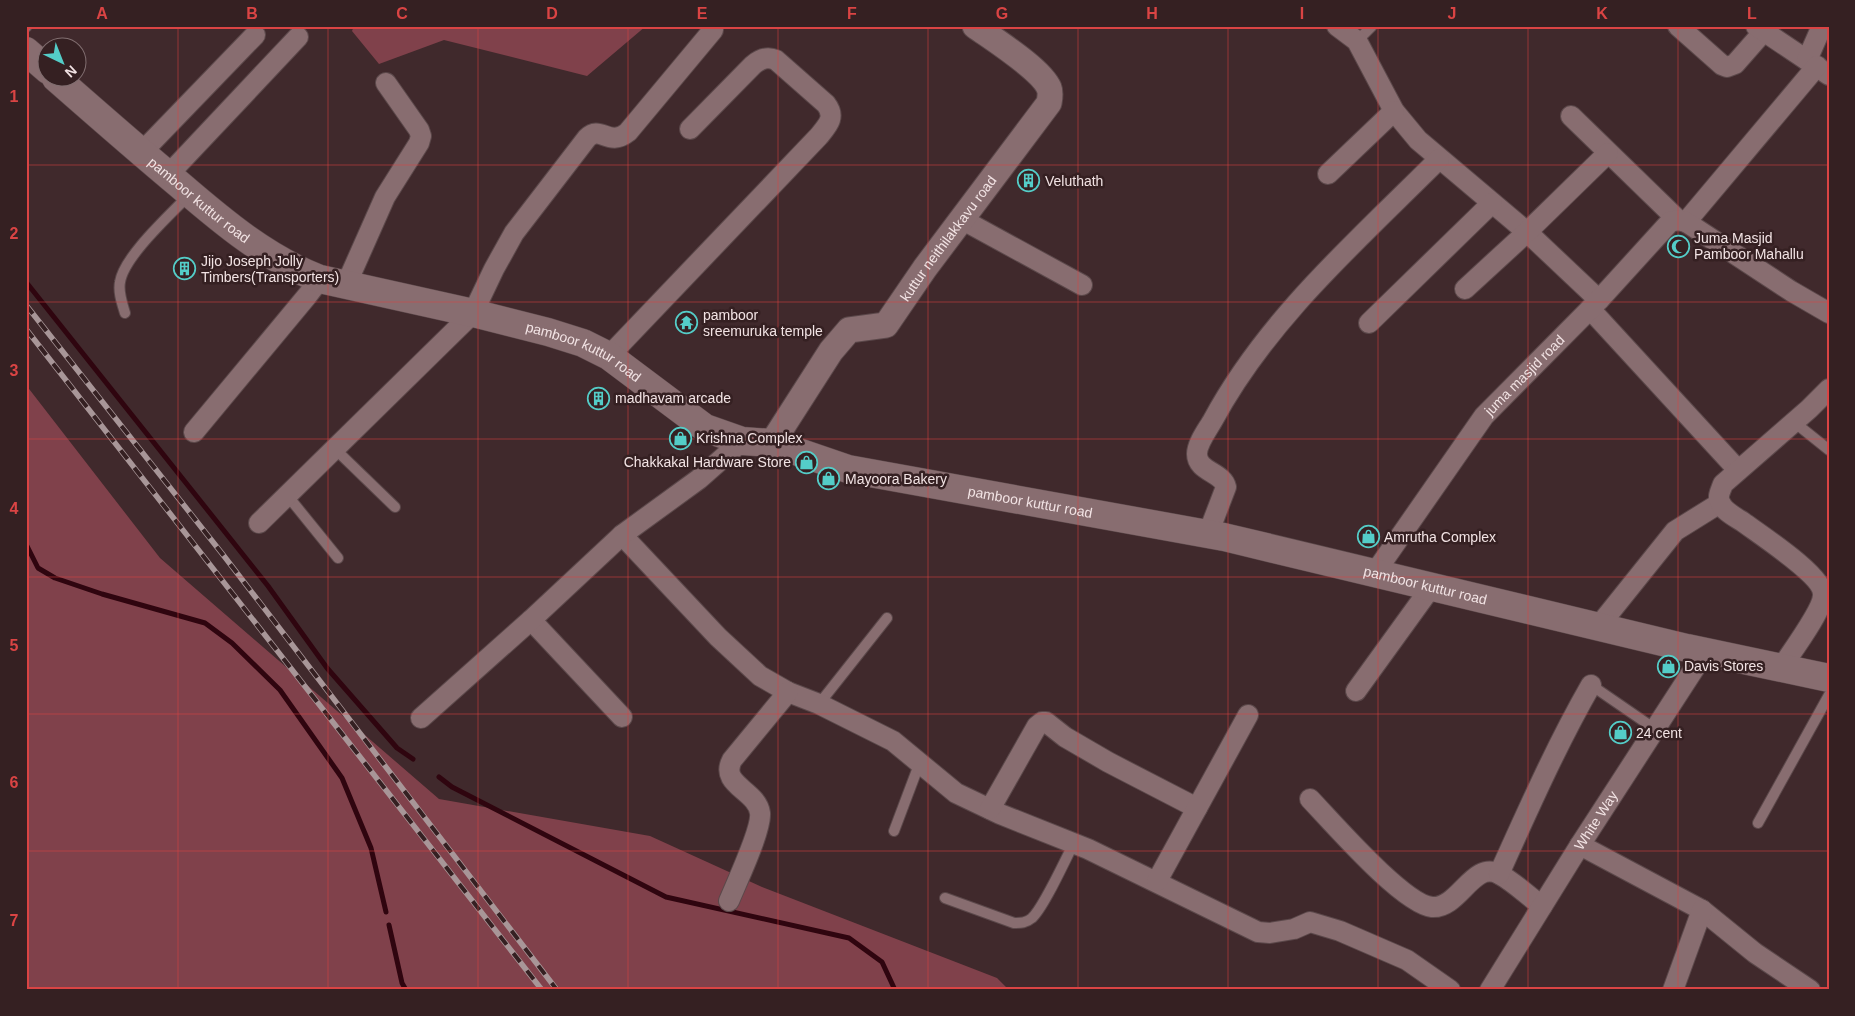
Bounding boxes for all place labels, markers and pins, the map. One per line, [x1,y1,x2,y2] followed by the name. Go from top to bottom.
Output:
[1017,169,1041,193] building icon: Veluthath
[1045,173,1103,189] place label: Veluthath
[1694,230,1804,262] place label: Juma Masjid Pamboor Mahallu
[1666,234,1690,258] mosque icon: Juma Masjid Pamboor Mahallu
[201,253,339,285] place label: Jijo Joseph Jolly Timbers(Transporters)
[173,257,197,281] building icon: Jijo Joseph Jolly Timbers(Transporters)
[703,307,823,339] place label: pamboor sreemuruka temple
[675,311,699,335] temple icon: pamboor sreemuruka temple
[587,386,611,410] building icon: madhavam arcade
[615,390,731,406] place label: madhavam arcade
[668,426,692,450] shop icon: Krishna Complex
[696,430,803,446] place label: Krishna Complex
[795,450,819,474] shop icon: Chakkakal Hardware Store
[624,454,791,470] place label: Chakkakal Hardware Store
[817,467,841,491] shop icon: Mayoora Bakery
[845,471,947,487] place label: Mayoora Bakery
[1356,525,1380,549] shop icon: Amrutha Complex
[1384,529,1496,545] place label: Amrutha Complex
[1656,654,1680,678] shop icon: Davis Stores
[1684,658,1763,674] place label: Davis Stores
[1608,721,1632,745] shop icon: 24 cent
[1636,725,1682,741] place label: 24 cent

